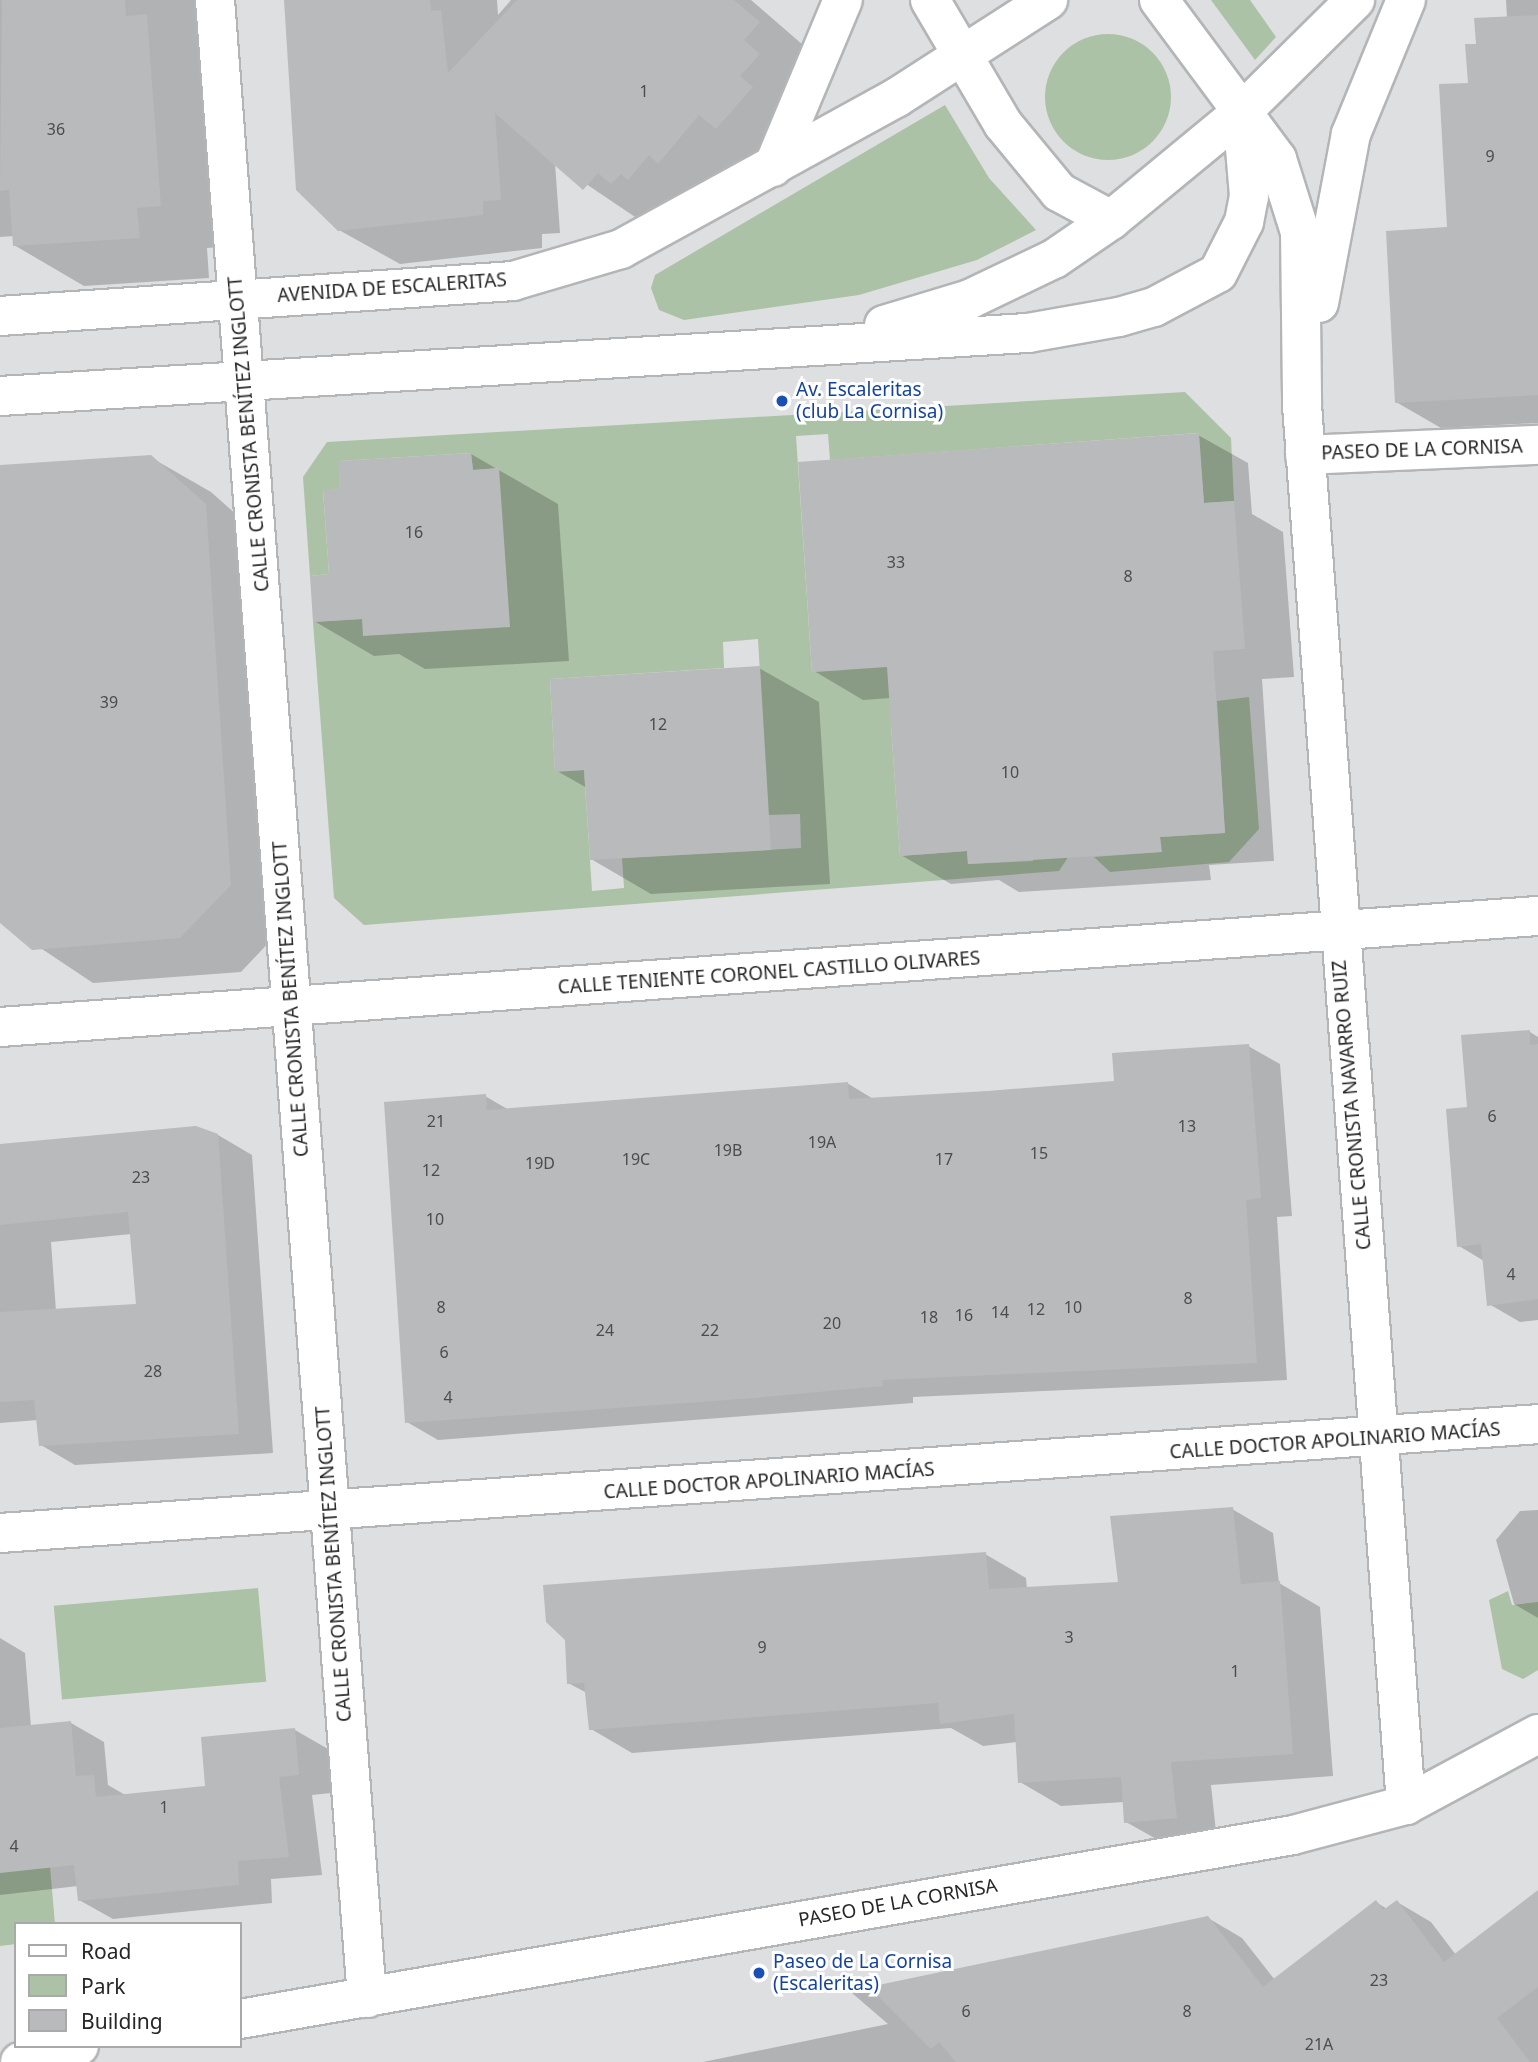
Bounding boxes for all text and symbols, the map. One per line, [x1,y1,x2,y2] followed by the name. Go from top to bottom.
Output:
[639,81,649,101] house number: 1
[47,119,65,139] house number: 36
[1485,146,1495,166] house number: 9
[277,269,507,307] street label: AVENIDA DE ESCALERITAS
[224,275,274,593] street label: CALLE CRONISTA BENÍTEZ INGLOTT
[796,379,943,423] place label: Av. Escaleritas (club La Cornisa)
[774,393,790,409] marker: Av. Escaleritas (club La Cornisa)
[1321,435,1523,465] street label: PASEO DE LA CORNISA
[405,522,423,542] house number: 16
[887,552,905,572] house number: 33
[1123,566,1133,586] house number: 8
[100,692,118,712] house number: 39
[649,714,667,734] house number: 12
[1001,762,1019,782] house number: 10
[269,840,313,1158] street label: CALLE CRONISTA BENÍTEZ INGLOTT
[557,947,981,999] street label: CALLE TENIENTE CORONEL CASTILLO OLIVARES
[1328,959,1376,1251] street label: CALLE CRONISTA NAVARRO RUIZ
[1487,1106,1497,1126] house number: 6
[427,1111,445,1131] house number: 21
[1178,1116,1196,1136] house number: 13
[808,1132,836,1152] house number: 19A
[714,1140,742,1160] house number: 19B
[1030,1143,1048,1163] house number: 15
[622,1149,650,1169] house number: 19C
[935,1149,953,1169] house number: 17
[525,1153,555,1173] house number: 19D
[422,1160,440,1180] house number: 12
[132,1167,150,1187] house number: 23
[426,1209,444,1229] house number: 10
[1506,1264,1516,1284] house number: 4
[1183,1288,1193,1308] house number: 8
[436,1297,446,1317] house number: 8
[1064,1297,1082,1317] house number: 10
[1027,1299,1045,1319] house number: 12
[991,1302,1009,1322] house number: 14
[955,1305,973,1325] house number: 16
[920,1307,938,1327] house number: 18
[823,1313,841,1333] house number: 20
[596,1320,614,1340] house number: 24
[701,1320,719,1340] house number: 22
[439,1342,449,1362] house number: 6
[144,1361,162,1381] house number: 28
[443,1387,453,1407] house number: 4
[312,1405,356,1723] street label: CALLE CRONISTA BENÍTEZ INGLOTT
[1169,1418,1501,1464] street label: CALLE DOCTOR APOLINARIO MACÍAS
[603,1458,935,1504] street label: CALLE DOCTOR APOLINARIO MACÍAS
[1064,1627,1074,1647] house number: 3
[757,1637,767,1657] house number: 9
[1230,1661,1240,1681] house number: 1
[159,1797,169,1817] house number: 1
[9,1836,19,1856] house number: 4
[797,1874,999,1932] street label: PASEO DE LA CORNISA
[14,1922,242,2048] legend
[81,1937,131,1965] text: Road
[773,1951,952,1995] place label: Paseo de La Cornisa (Escaleritas)
[751,1965,767,1981] marker: Paseo de La Cornisa (Escaleritas)
[1370,1970,1388,1990] house number: 23
[81,1972,125,2000] text: Park
[961,2001,971,2021] house number: 6
[1182,2001,1192,2021] house number: 8
[81,2007,163,2035] text: Building
[1305,2034,1333,2054] house number: 21A

